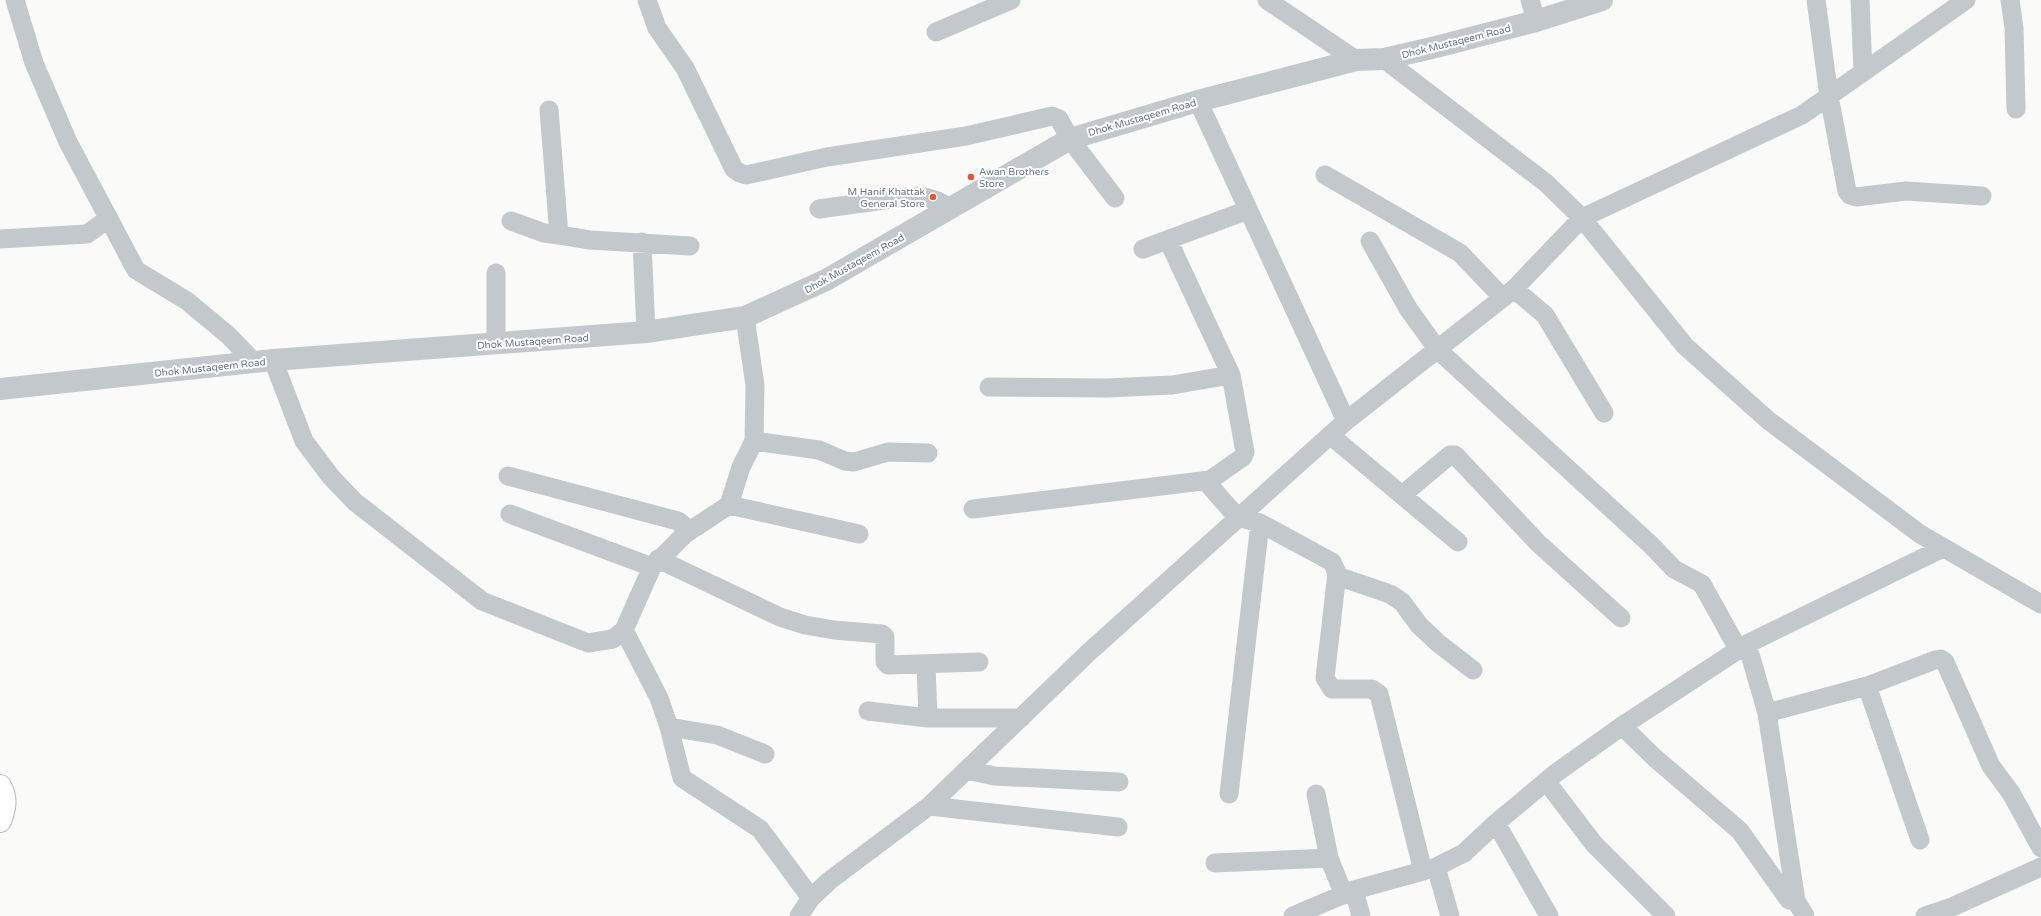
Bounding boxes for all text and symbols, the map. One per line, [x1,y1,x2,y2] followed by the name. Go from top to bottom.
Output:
[1400,23,1512,61] street label: Dhok Mustaqeem Road
[1087,97,1198,139] street label: Dhok Mustaqeem Road
[979,166,1049,190] place label: Awan Brothers Store
[966,172,976,182] marker: Awan Brothers Store
[848,186,926,210] place label: M Hanif Khattak General Store
[928,192,938,202] marker: M Hanif Khattak General Store
[803,231,906,296] street label: Dhok Mustaqeem Road
[477,332,589,352] street label: Dhok Mustaqeem Road
[154,356,266,380] street label: Dhok Mustaqeem Road

